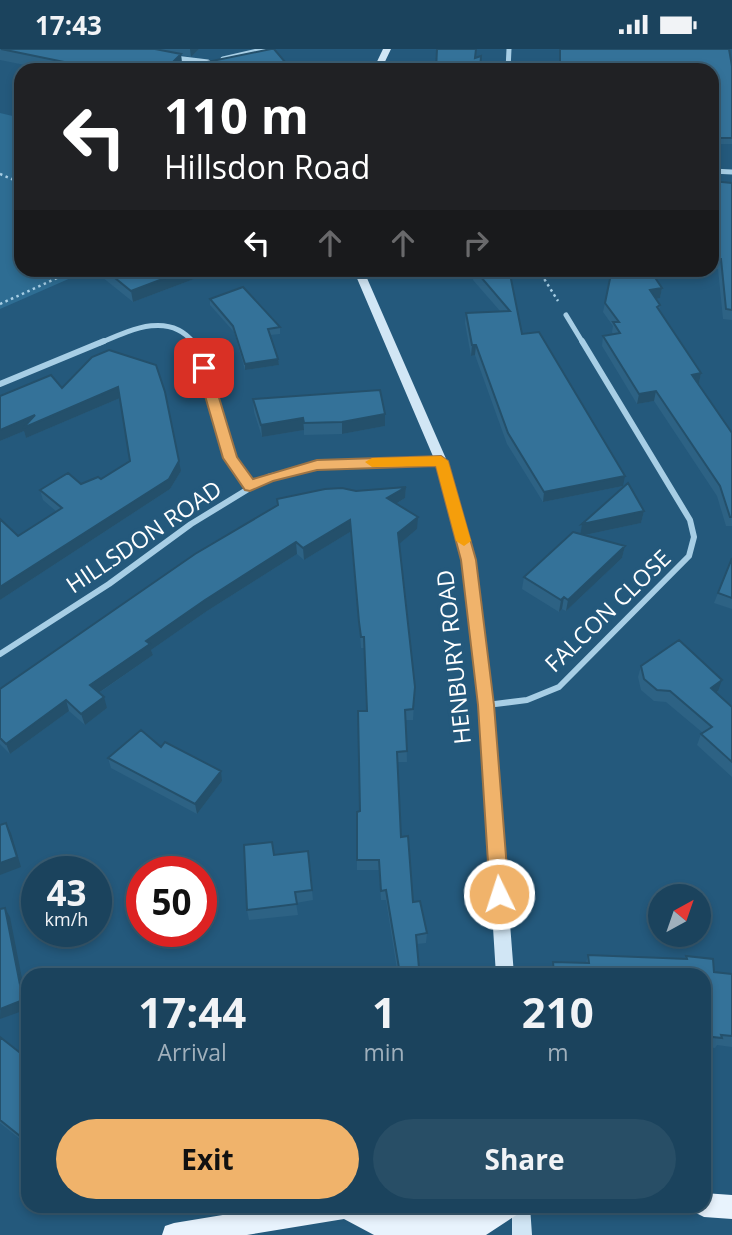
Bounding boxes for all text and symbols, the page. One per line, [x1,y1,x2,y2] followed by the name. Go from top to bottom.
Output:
[35,7,102,43] text: 17:43
[164,82,309,148] text: 110 m
[49,91,140,182] icon: left
[164,145,370,188] text: Hillsdon Road
[238,224,276,262] icon: left
[311,224,349,262] icon: ahead
[384,224,422,262] icon: ahead
[457,224,495,262] icon: right
[174,338,234,398] pin
[185,349,223,387] icon: arrive
[59,472,227,600] street label: HILLSDON ROAD
[537,542,677,679] street label: FALCON CLOSE
[428,568,478,746] street label: HENBURY ROAD
[126,856,217,947] speed limit sign: 50
[462,857,536,931] position arrow
[46,869,87,916] text: 43
[648,884,710,947] north arrow
[648,884,711,947] map controls
[45,907,88,931] text: km/h
[138,983,246,1040] text: 17:44
[372,983,396,1040] text: 1
[522,983,594,1040] text: 210
[158,1036,227,1068] text: Arrival
[363,1036,405,1068] text: min
[547,1036,568,1068] text: m
[56,1119,359,1199] button: Exit
[373,1119,676,1199] button: Share

